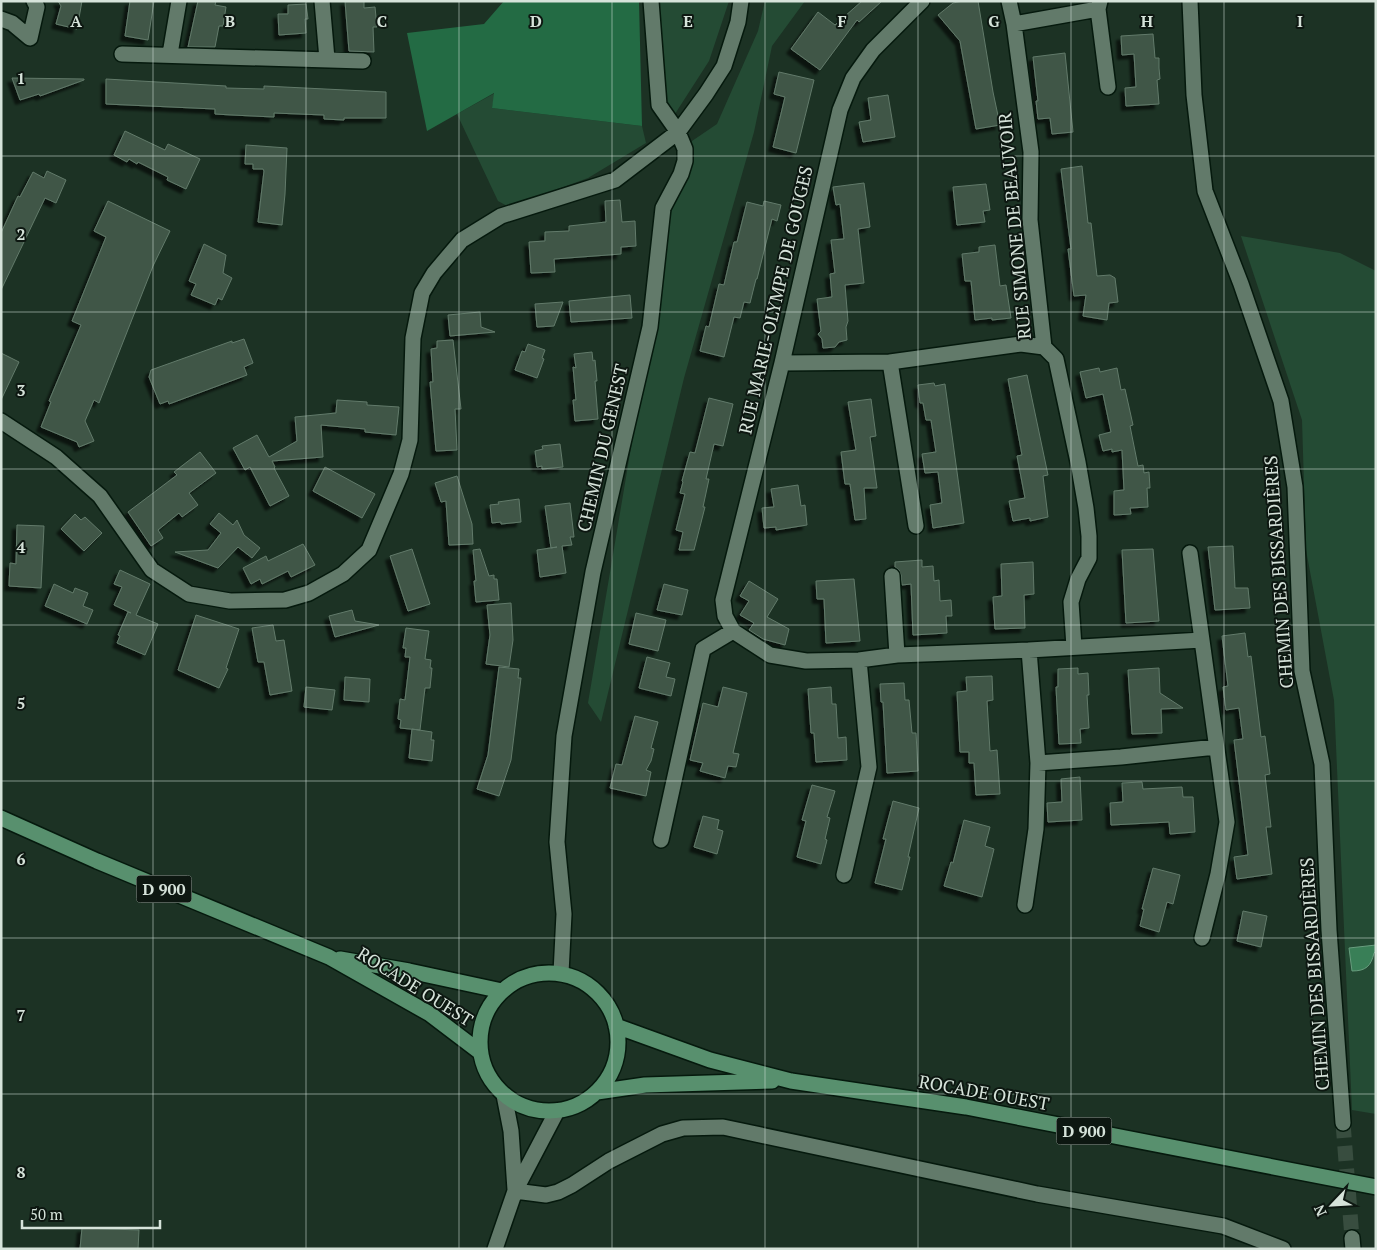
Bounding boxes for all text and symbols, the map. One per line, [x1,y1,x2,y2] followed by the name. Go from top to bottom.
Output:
[70,10,82,32] text: A
[225,10,235,32] text: B
[377,10,387,32] text: C
[530,10,542,32] text: D
[683,10,693,32] text: E
[837,10,847,32] text: F
[988,10,1000,32] text: G
[1141,10,1153,32] text: H
[1297,10,1303,32] text: I
[16,67,26,89] text: 1
[992,111,1036,340] street label: RUE SIMONE DE BEAUVOIR
[732,163,818,436] street label: RUE MARIE-OLYMPE DE GOUGES
[16,223,26,245] text: 2
[571,362,633,534] street label: CHEMIN DU GENEST
[16,379,26,401] text: 3
[1258,455,1298,689] street label: CHEMIN DES BISSARDIÈRES
[16,536,26,558] text: 4
[16,692,26,714] text: 5
[16,848,26,870] text: 6
[1294,857,1334,1091] street label: CHEMIN DES BISSARDIÈRES
[136,876,192,902] road number: D 900
[353,941,478,1031] street label: ROCADE OUEST
[16,1004,26,1026] text: 7
[917,1069,1051,1115] street label: ROCADE OUEST
[1056,1118,1112,1144] road number: D 900
[16,1161,26,1183] text: 8
[1307,1180,1357,1230] north arrow
[22,1198,160,1230] scale bar
[1309,1202,1331,1220] text: N
[30,1204,63,1224] text: 50 m

